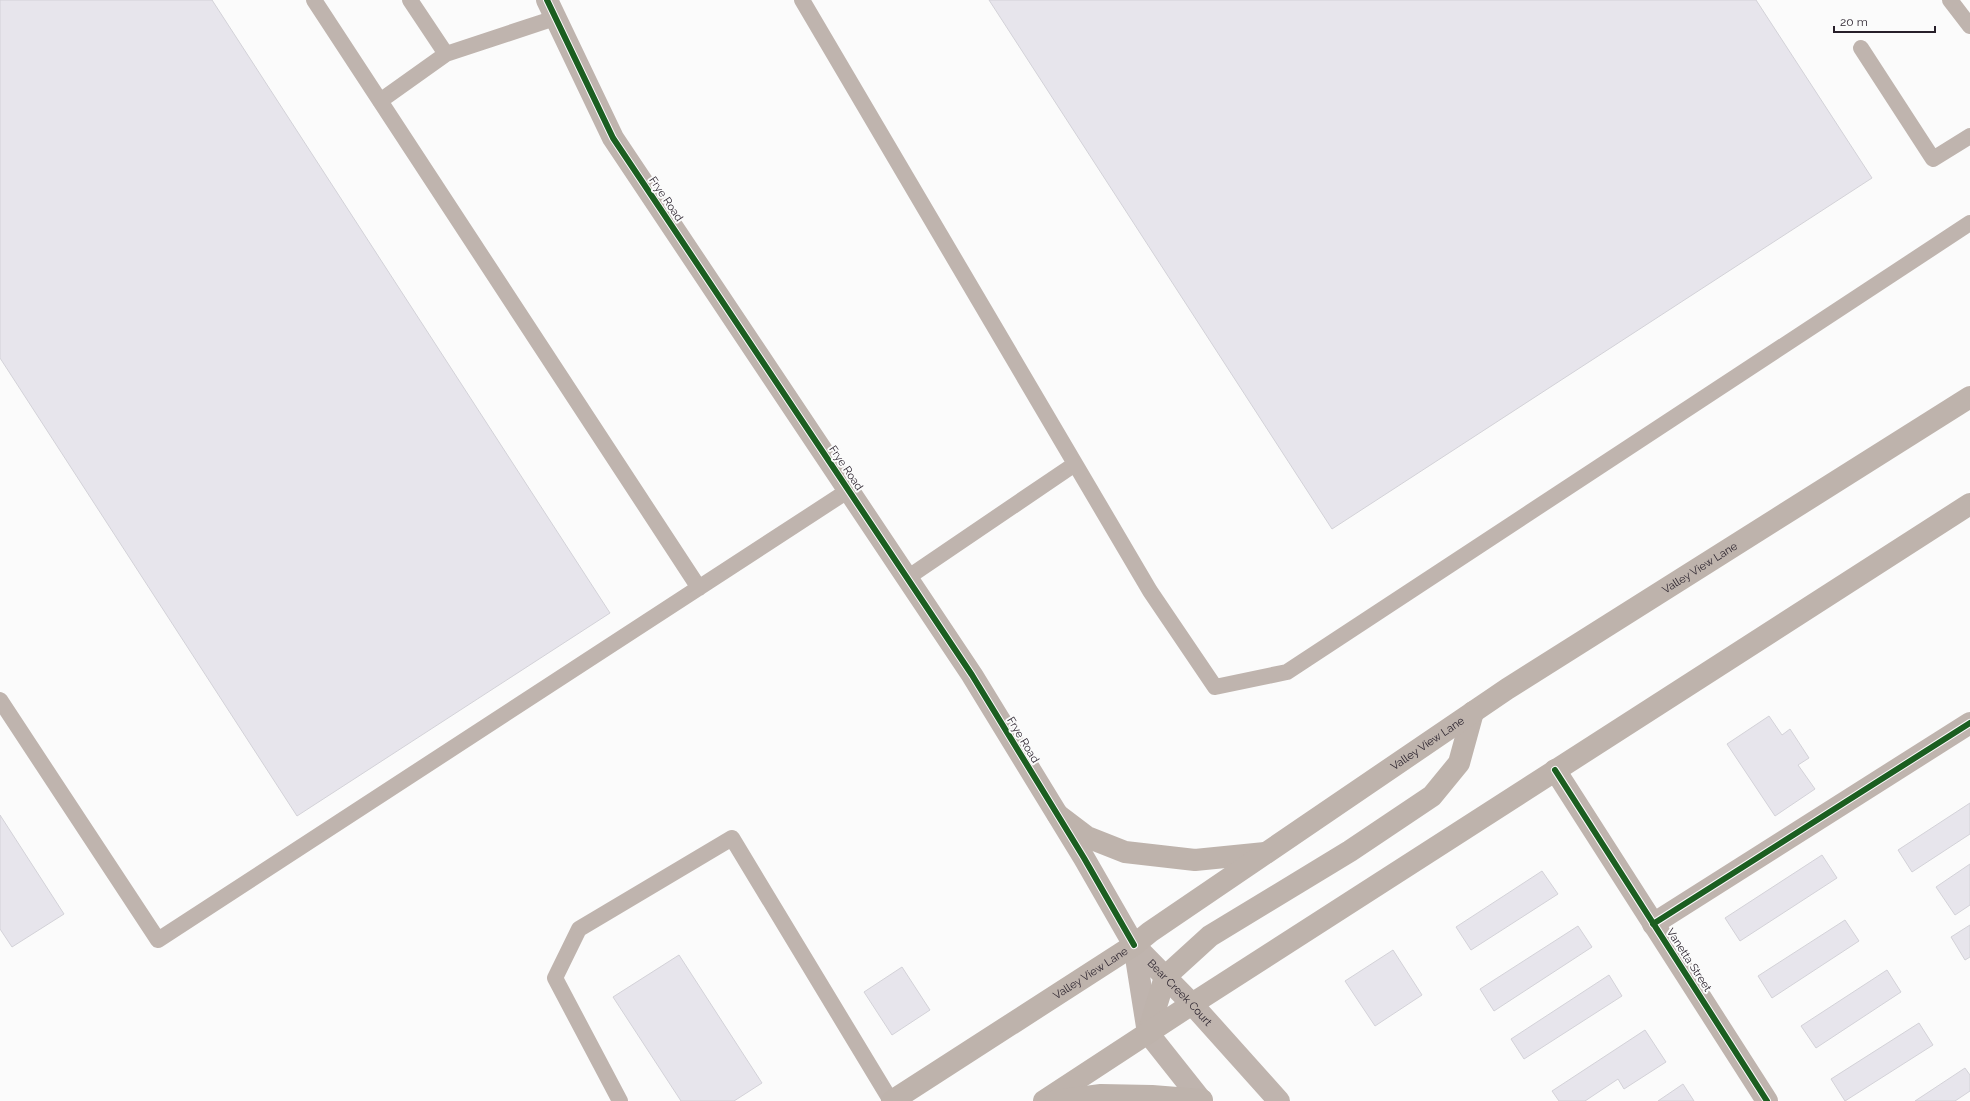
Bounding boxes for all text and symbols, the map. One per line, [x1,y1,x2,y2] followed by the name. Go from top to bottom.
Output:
[1834,8,1935,34] scale bar
[1840,15,1868,29] text: 20 m
[646,174,686,224] street label: Frye Road
[826,443,866,493] street label: Frye Road
[1660,539,1740,596] street label: Valley View Lane
[1388,713,1467,773] street label: Valley View Lane
[1004,715,1042,765] street label: Frye Road
[1664,926,1714,994] street label: Vanetta Street
[1051,944,1131,1002] street label: Valley View Lane
[1145,956,1215,1029] street label: Bear Creek Court

